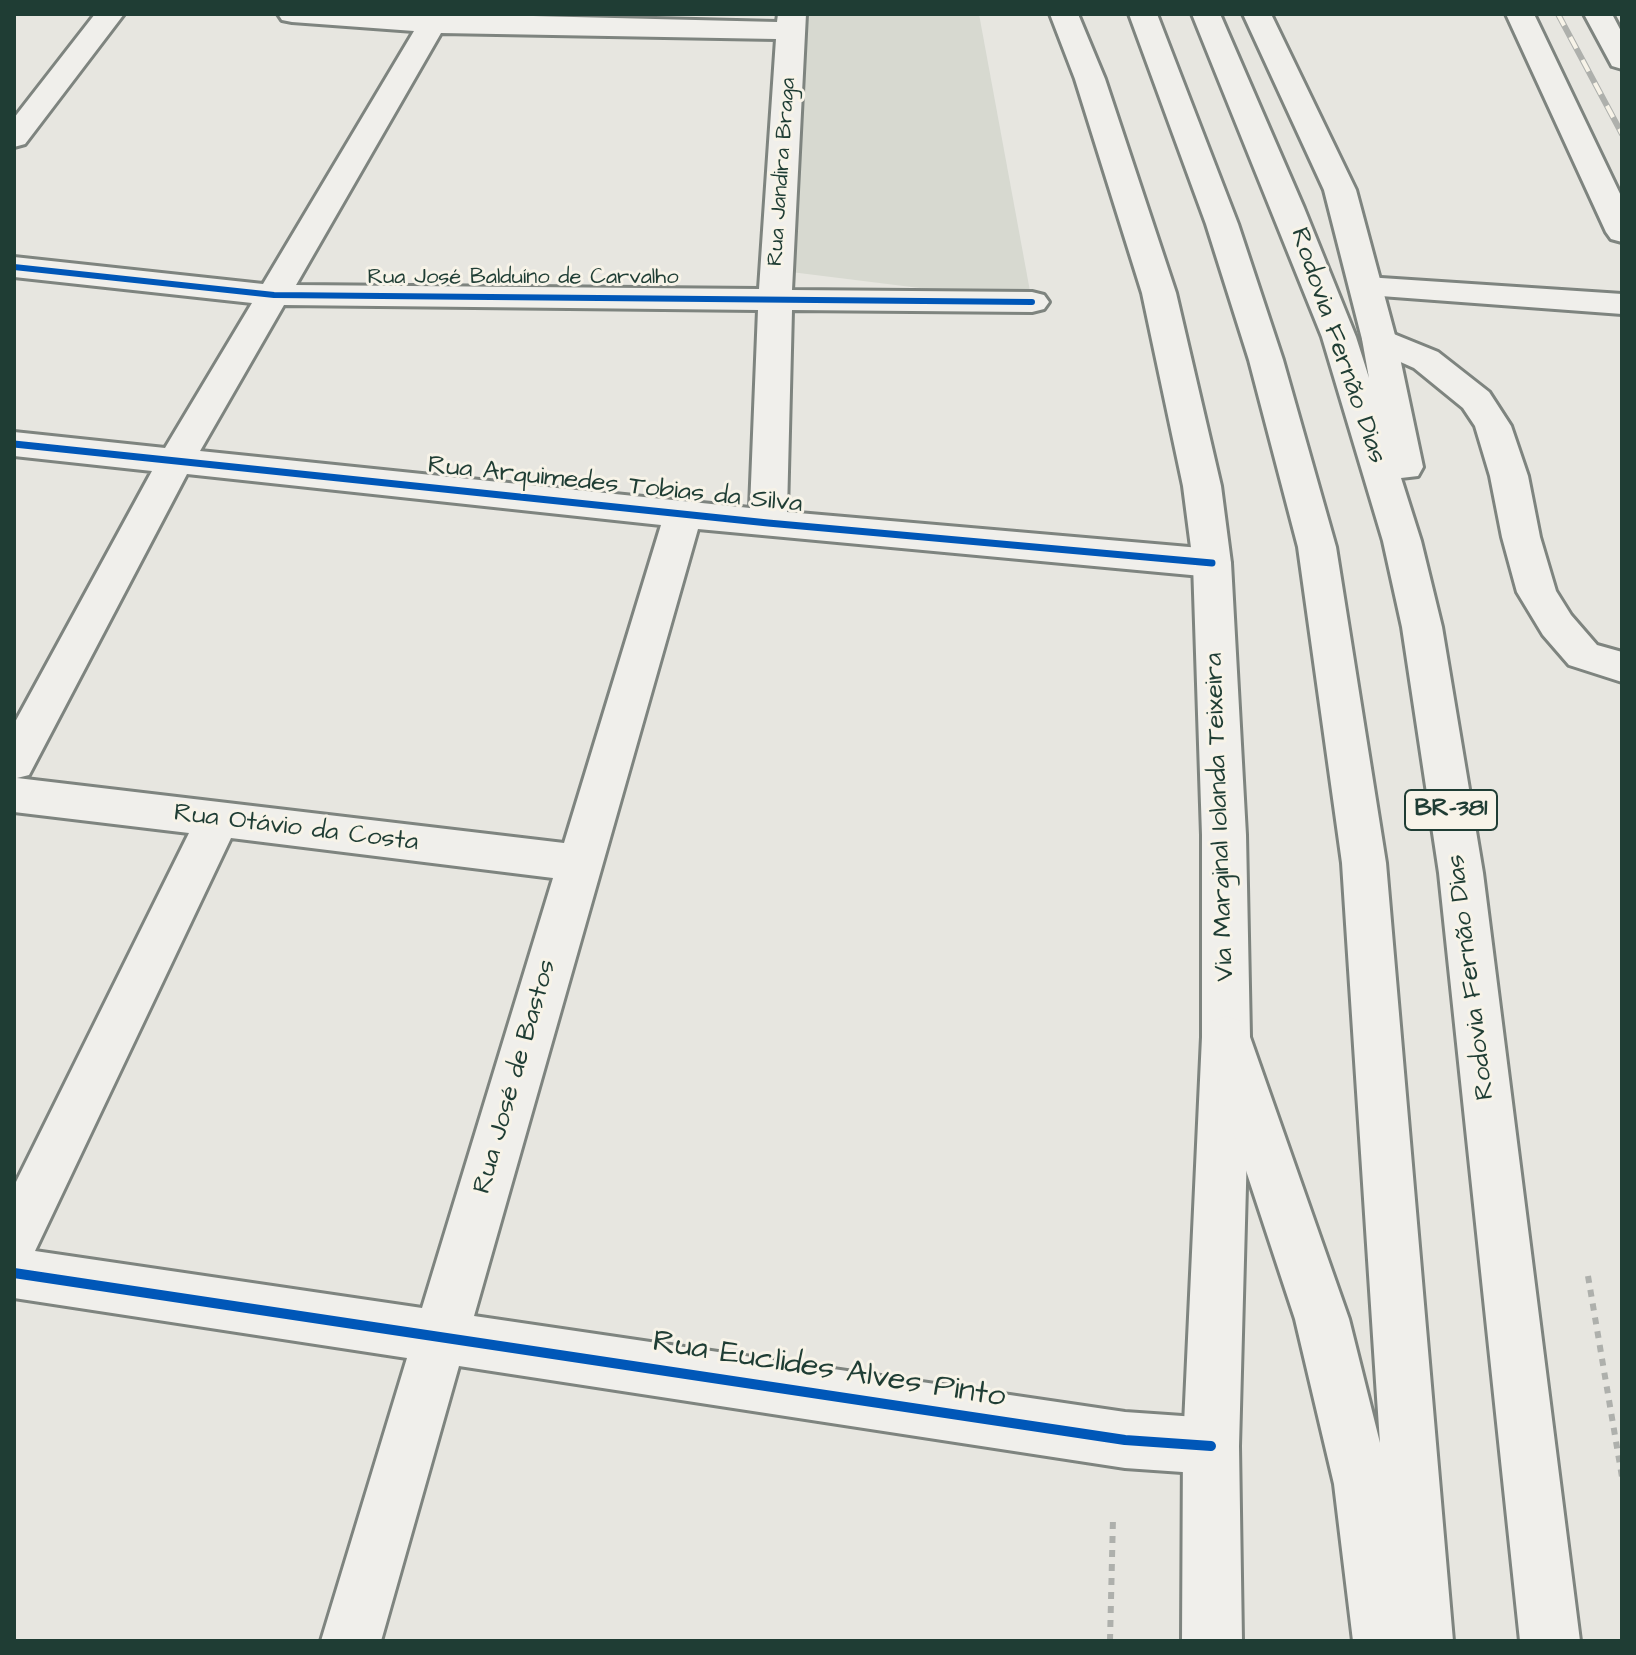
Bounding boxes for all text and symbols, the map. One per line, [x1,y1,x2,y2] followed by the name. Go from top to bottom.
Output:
[763,77,803,267] street label: Rua Jandira Braga
[1282,224,1392,468] street label: Rodovia Fernão Dias
[367,265,679,291] street label: Rua José Balduíno de Carvalho
[426,451,804,521] street label: Rua Arquimedes Tobias da Silva
[1200,652,1242,982] street label: Via Marginal Iolanda Teixeira
[1405,790,1497,830] road number: BR-381
[172,799,420,859] street label: Rua Otávio da Costa
[1441,853,1503,1101] street label: Rodovia Fernão Dias
[468,956,564,1198] street label: Rua José de Bastos
[650,1324,1008,1418] street label: Rua Euclides Alves Pinto

